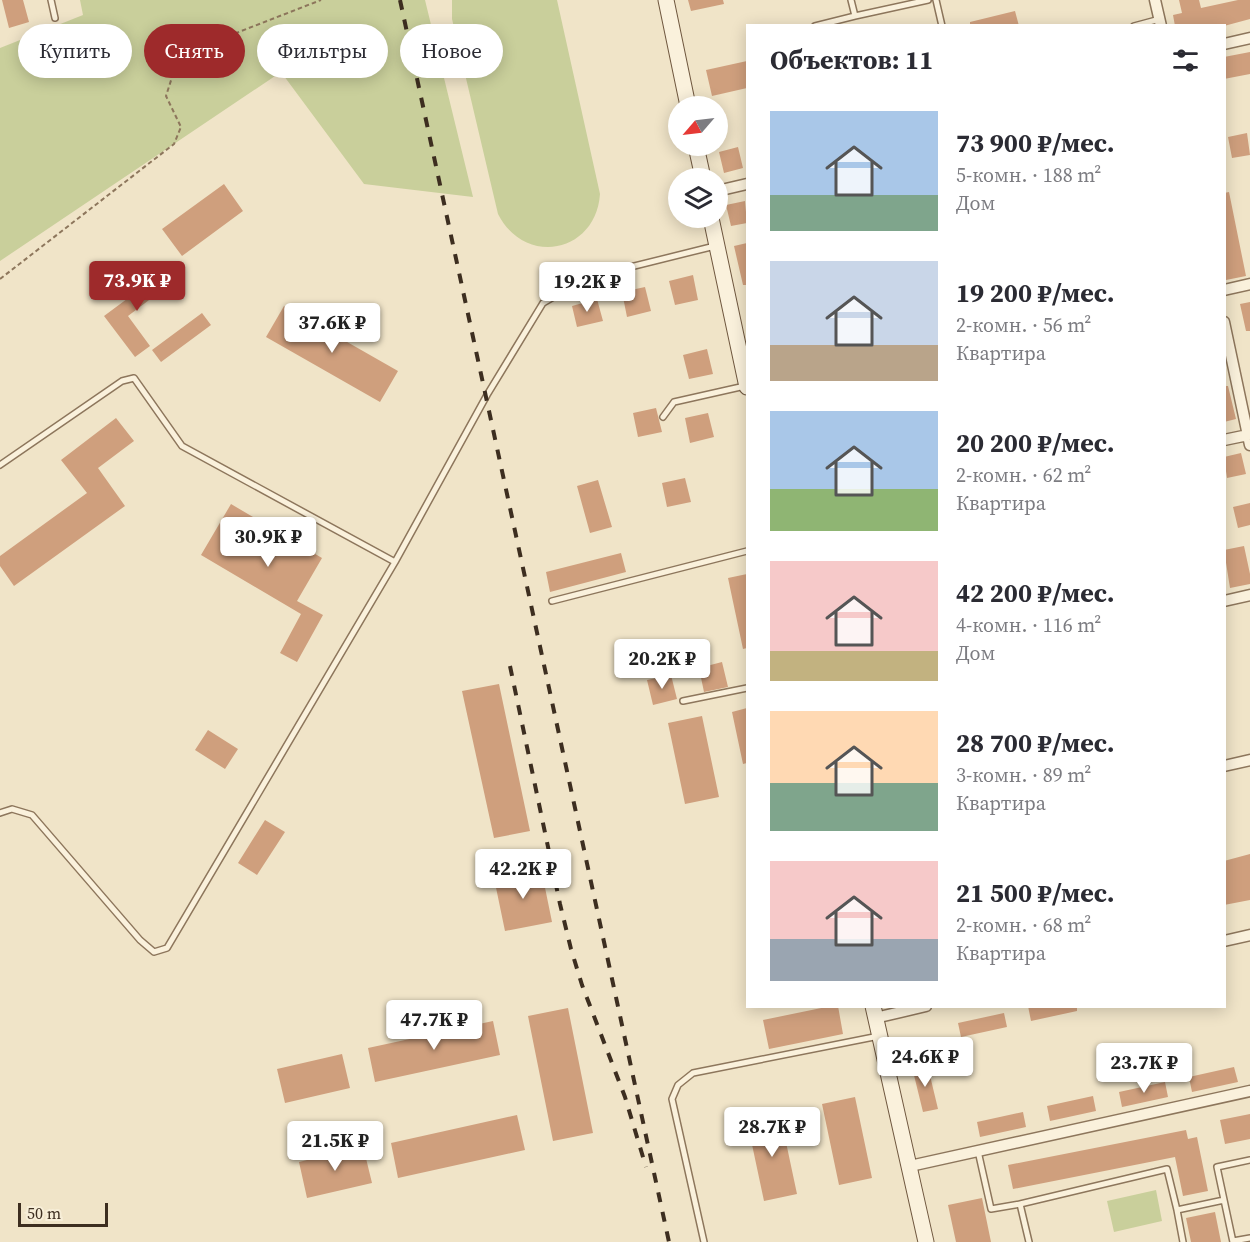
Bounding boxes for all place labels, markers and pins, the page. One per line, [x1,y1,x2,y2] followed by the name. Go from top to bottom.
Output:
[82,261,192,312] pin: 73.9K ₽
[532,262,642,313] pin: 19.2K ₽
[277,303,387,354] pin: 37.6K ₽
[213,517,323,568] pin: 30.9K ₽
[607,639,717,690] pin: 20.2K ₽
[468,849,578,900] pin: 42.2K ₽
[379,1000,489,1051] pin: 47.7K ₽
[870,1037,980,1088] pin: 24.6K ₽
[1089,1043,1199,1094] pin: 23.7K ₽
[717,1107,827,1158] pin: 28.7K ₽
[280,1121,390,1172] pin: 21.5K ₽

